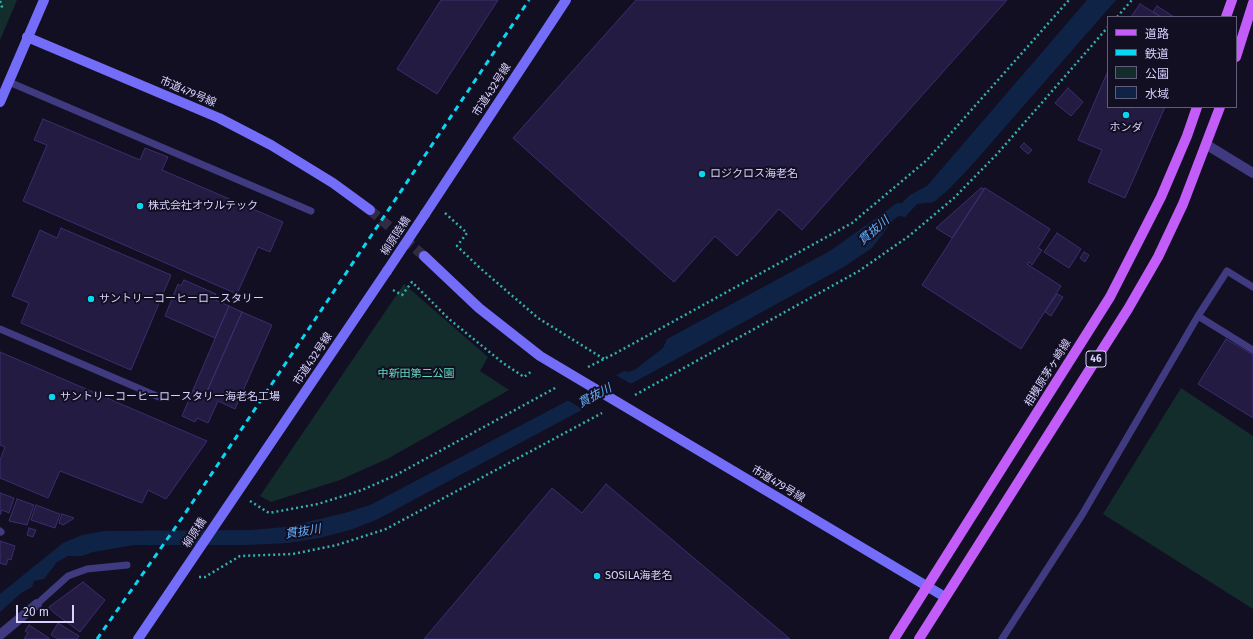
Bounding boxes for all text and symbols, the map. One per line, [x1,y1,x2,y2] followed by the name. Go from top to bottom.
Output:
[1107,16,1237,108] legend
[1145,27,1169,41] text: 道路
[1145,47,1169,61] text: 鉄道
[470,61,514,119] street label: 市道432号線
[1145,67,1169,81] text: 公園
[158,74,218,110] street label: 市道479号線
[1145,87,1169,101] text: 水域
[1121,110,1131,120] marker: ホンダ
[1110,121,1142,135] place label: ホンダ
[710,167,798,181] place label: ロジクロス海老名
[697,169,707,179] marker: ロジクロス海老名
[148,199,258,213] place label: 株式会社オウルテック
[135,201,145,211] marker: 株式会社オウルテック
[378,214,414,258] street label: 柳原陸橋
[856,214,892,248] water label: 貫抜川
[99,292,264,306] place label: サントリーコーヒーロースタリー
[86,294,96,304] marker: サントリーコーヒーロースタリー
[291,330,335,388] street label: 市道432号線
[1022,337,1074,409] street label: 相模原茅ヶ崎線
[1086,351,1106,367] road number: 46
[378,367,454,381] park label: 中新田第二公園
[576,381,614,411] water label: 貫抜川
[60,390,280,404] place label: サントリーコーヒーロースタリー海老名工場
[47,392,57,402] marker: サントリーコーヒーロースタリー海老名工場
[749,463,807,505] street label: 市道479号線
[180,516,210,550] street label: 柳原橋
[284,522,322,542] water label: 貫抜川
[605,569,672,583] place label: SOSiLA海老名
[592,571,602,581] marker: SOSiLA海老名
[18,597,76,623] scale bar
[23,605,49,619] text: 20 m

